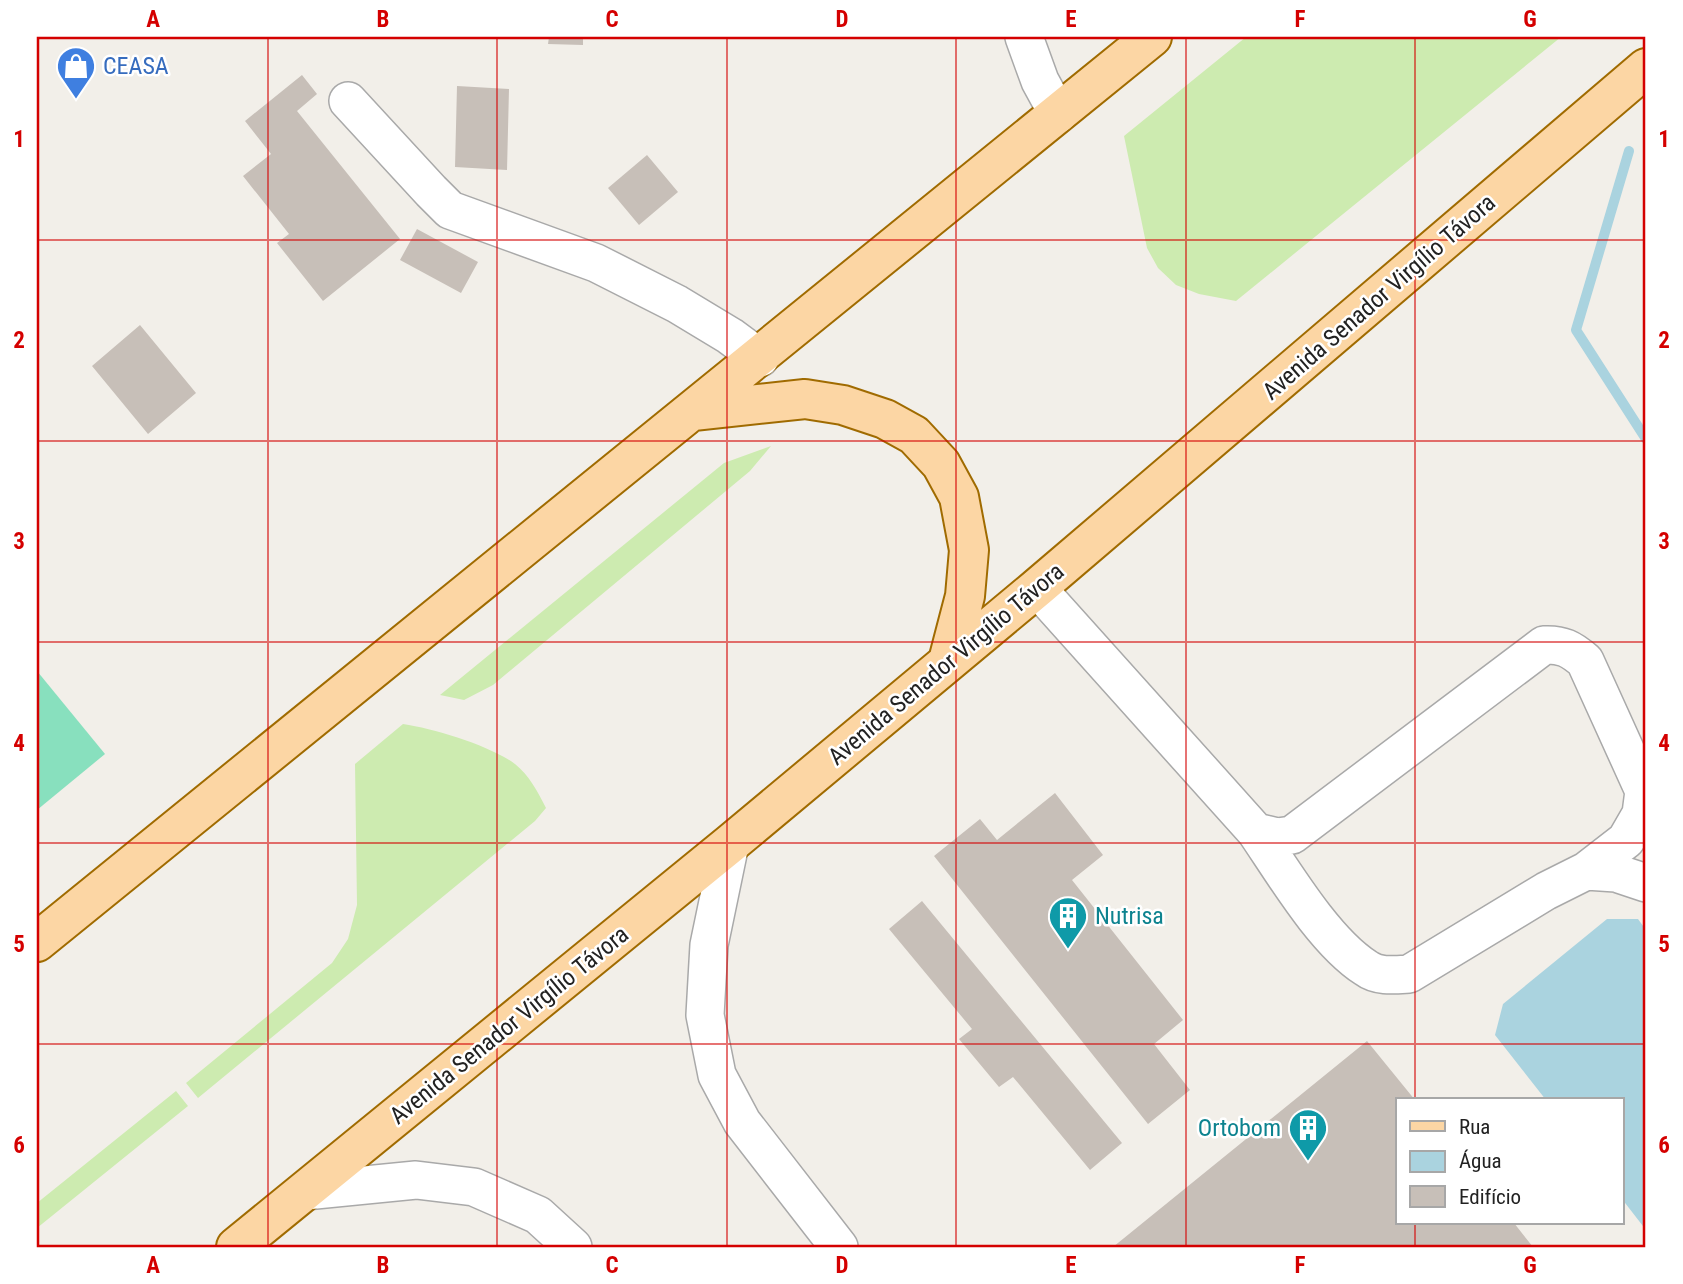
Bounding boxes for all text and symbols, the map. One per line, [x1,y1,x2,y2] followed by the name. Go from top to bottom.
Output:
[146,6,160,33] text: A
[377,6,389,33] text: B
[605,6,619,33] text: C
[836,6,849,33] text: D
[1065,6,1077,33] text: E
[1295,6,1306,33] text: F
[1523,6,1537,33] text: G
[55,45,97,100] shop icon: CEASA
[103,52,169,80] place label: CEASA
[13,126,25,153] text: 1
[1658,126,1670,153] text: 1
[1257,188,1501,406] street label: Avenida Senador Virgílio Távora
[13,327,25,354] text: 2
[1658,327,1670,354] text: 2
[13,528,25,555] text: 3
[1658,528,1670,555] text: 3
[823,557,1069,771] street label: Avenida Senador Virgílio Távora
[13,730,25,757] text: 4
[1658,730,1670,757] text: 4
[1047,895,1089,950] building icon: Nutrisa
[1095,902,1164,930] place label: Nutrisa
[384,920,634,1130] street label: Avenida Senador Virgílio Távora
[13,931,25,958] text: 5
[1658,931,1670,958] text: 5
[1396,1098,1624,1224] legend
[1287,1107,1329,1162] building icon: Ortobom
[1198,1114,1281,1142] place label: Ortobom
[1459,1115,1490,1139] text: Rua
[13,1132,25,1159] text: 6
[1658,1132,1670,1159] text: 6
[1459,1149,1502,1173] text: Água
[1459,1185,1521,1209] text: Edifício
[146,1252,160,1279] text: A
[377,1252,389,1279] text: B
[605,1252,619,1279] text: C
[836,1252,849,1279] text: D
[1065,1252,1077,1279] text: E
[1295,1252,1306,1279] text: F
[1523,1252,1537,1279] text: G

